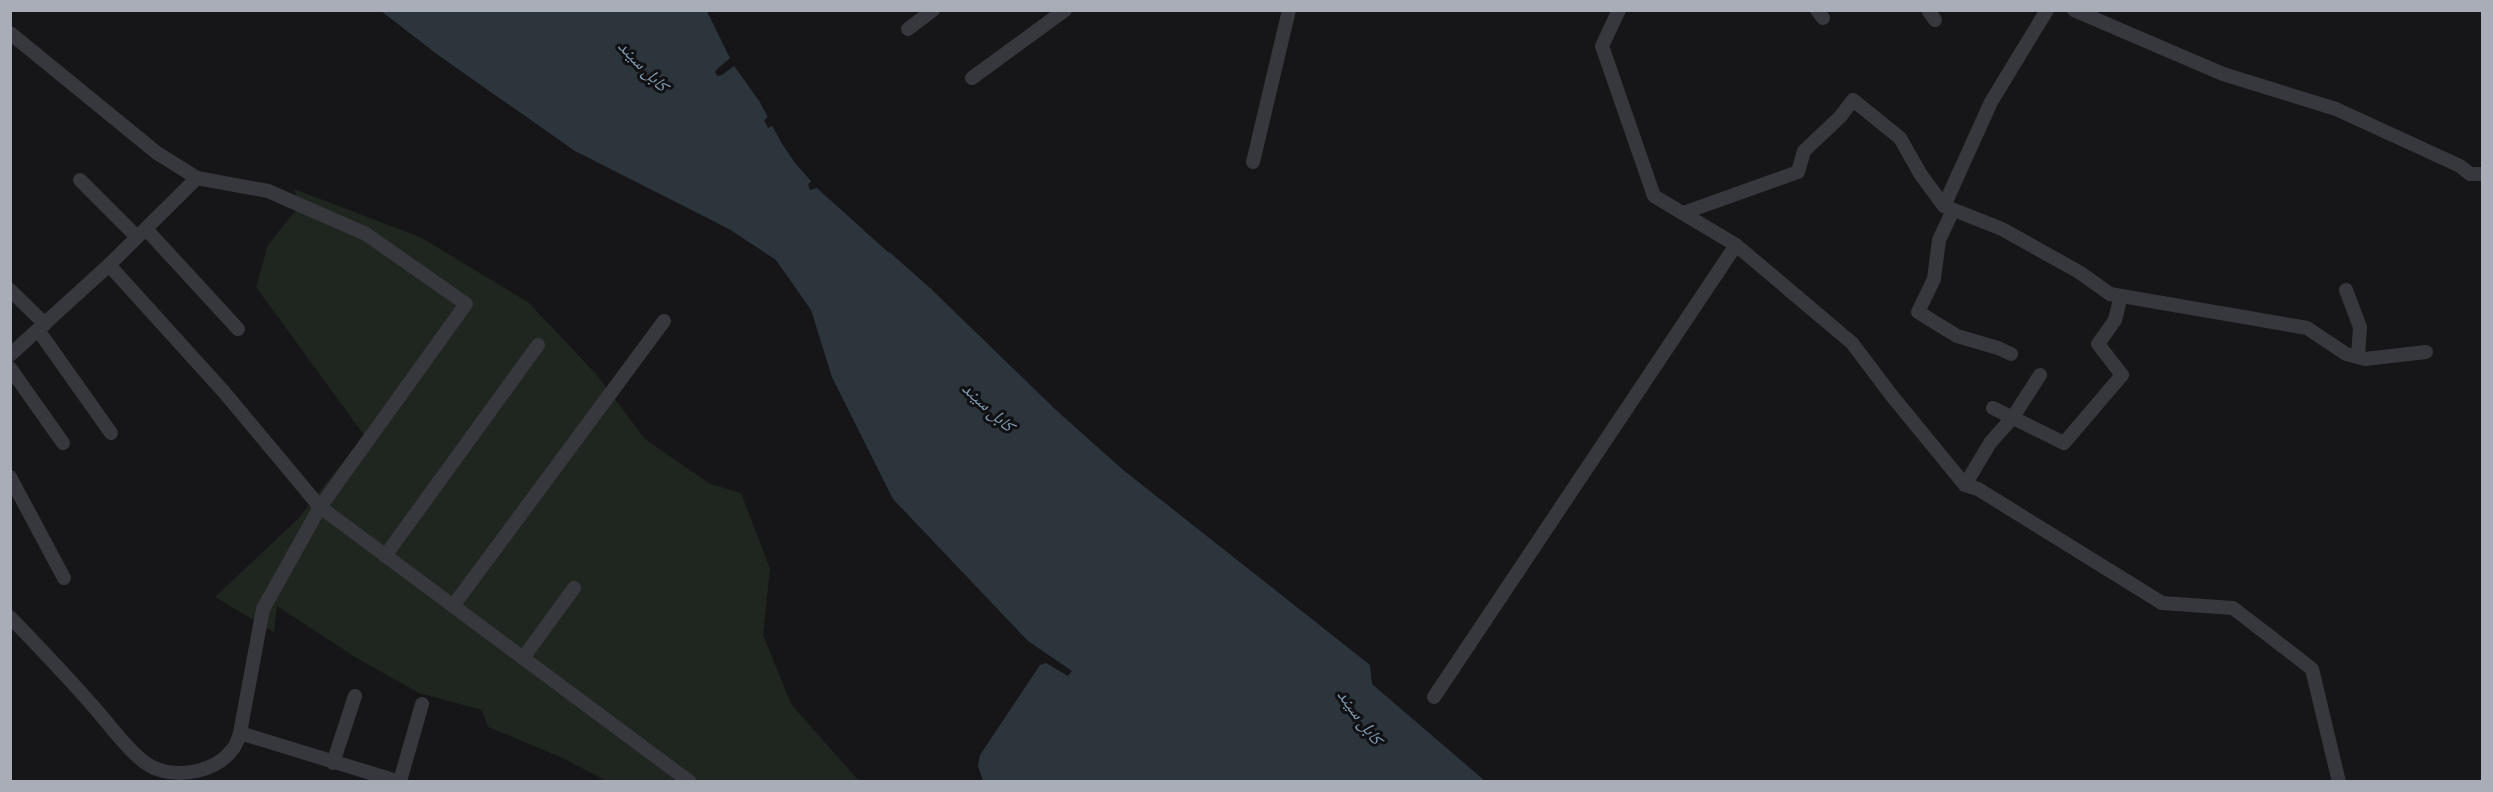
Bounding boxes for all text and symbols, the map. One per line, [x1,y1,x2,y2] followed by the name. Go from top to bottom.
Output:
[613,34,677,99] water label: کابل سيند
[958,376,1023,439] water label: کابل سيند
[1333,683,1391,752] water label: کابل سيند

